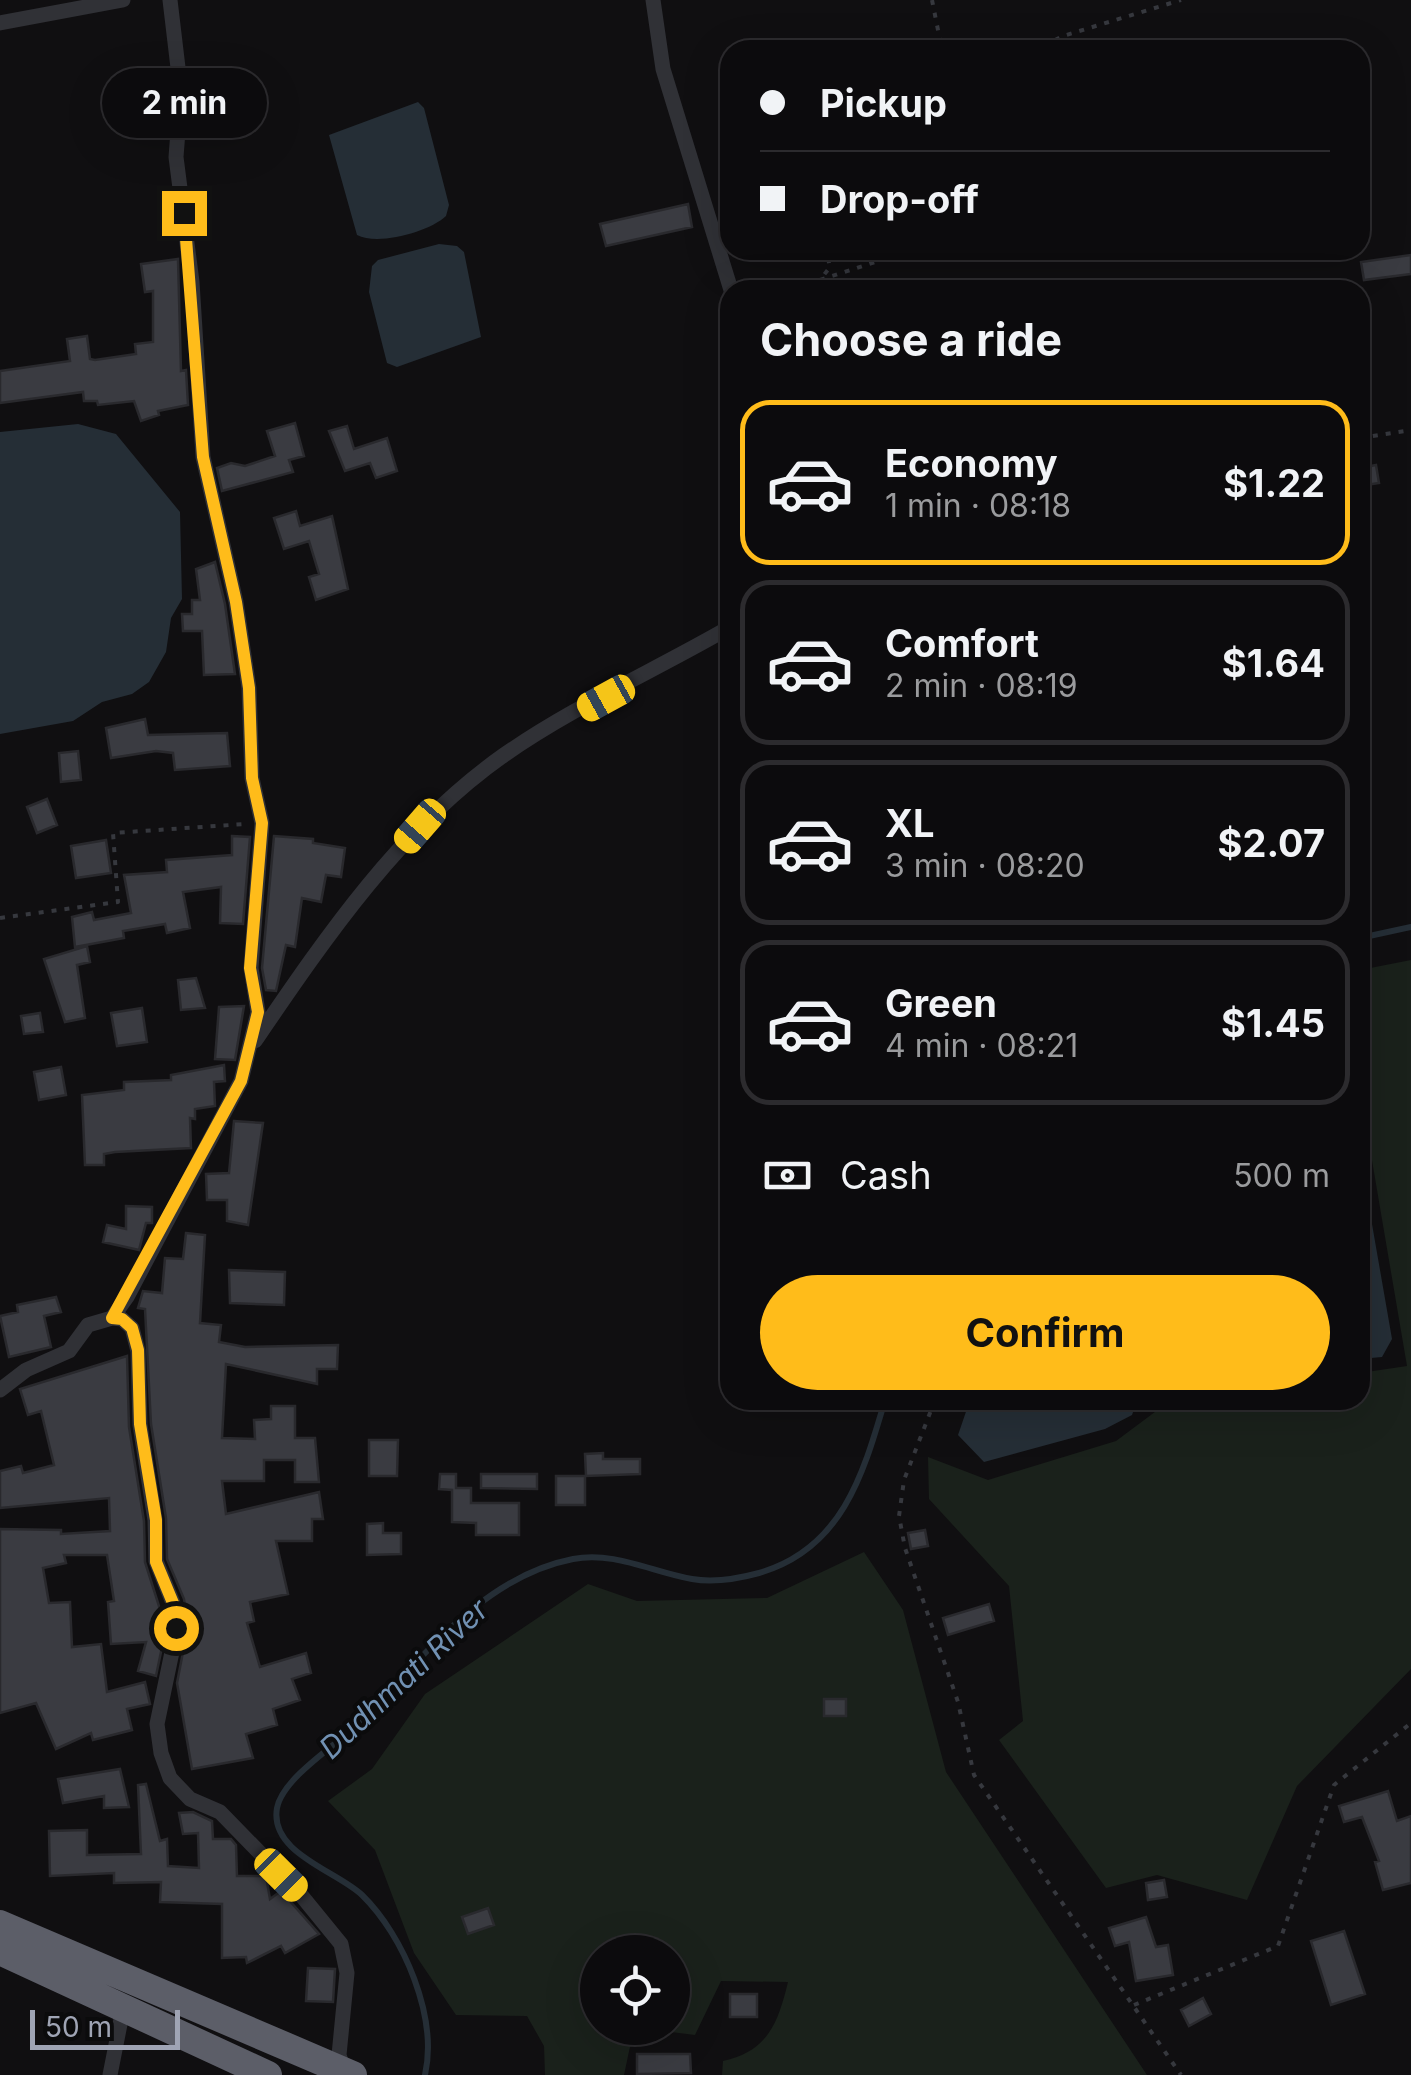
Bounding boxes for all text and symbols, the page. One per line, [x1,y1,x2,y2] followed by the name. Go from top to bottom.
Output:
[101,68,266,138] callout: 2 min
[820,80,947,126] text: Pickup
[142,83,227,122] text: 2 min
[820,176,979,222] text: Drop-off
[162,191,207,236] route end
[760,312,1062,367] text: Choose a ride
[765,438,855,528] icon: car
[885,440,1058,486] text: Economy
[1223,460,1325,506] text: $1.22
[885,486,1071,525] text: 1 min · 08:18
[765,618,855,708] icon: car
[885,620,1039,666] text: Comfort
[1222,640,1325,686] text: $1.64
[885,666,1077,705] text: 2 min · 08:19
[572,670,640,726] car
[389,794,451,858] car
[765,798,855,888] icon: car
[885,800,935,846] text: XL
[1218,820,1325,866] text: $2.07
[885,846,1085,885] text: 3 min · 08:20
[765,978,855,1068] icon: car
[885,980,997,1026] text: Green
[1221,1000,1325,1046] text: $1.45
[885,1026,1078,1065] text: 4 min · 08:21
[760,1148,815,1203] icon: cash
[840,1152,932,1198] text: Cash
[1233,1156,1330,1195] text: 500 m
[760,1275,1330,1390] button: Confirm
[312,1591,496,1766] water label: Dudhmati River
[154,1606,199,1651] route start
[249,1843,313,1907] car
[580,1935,690,2045] map controls
[580,1935,690,2045] button: locate
[30,2005,180,2050] scale bar
[45,2010,112,2044] text: 50 m

